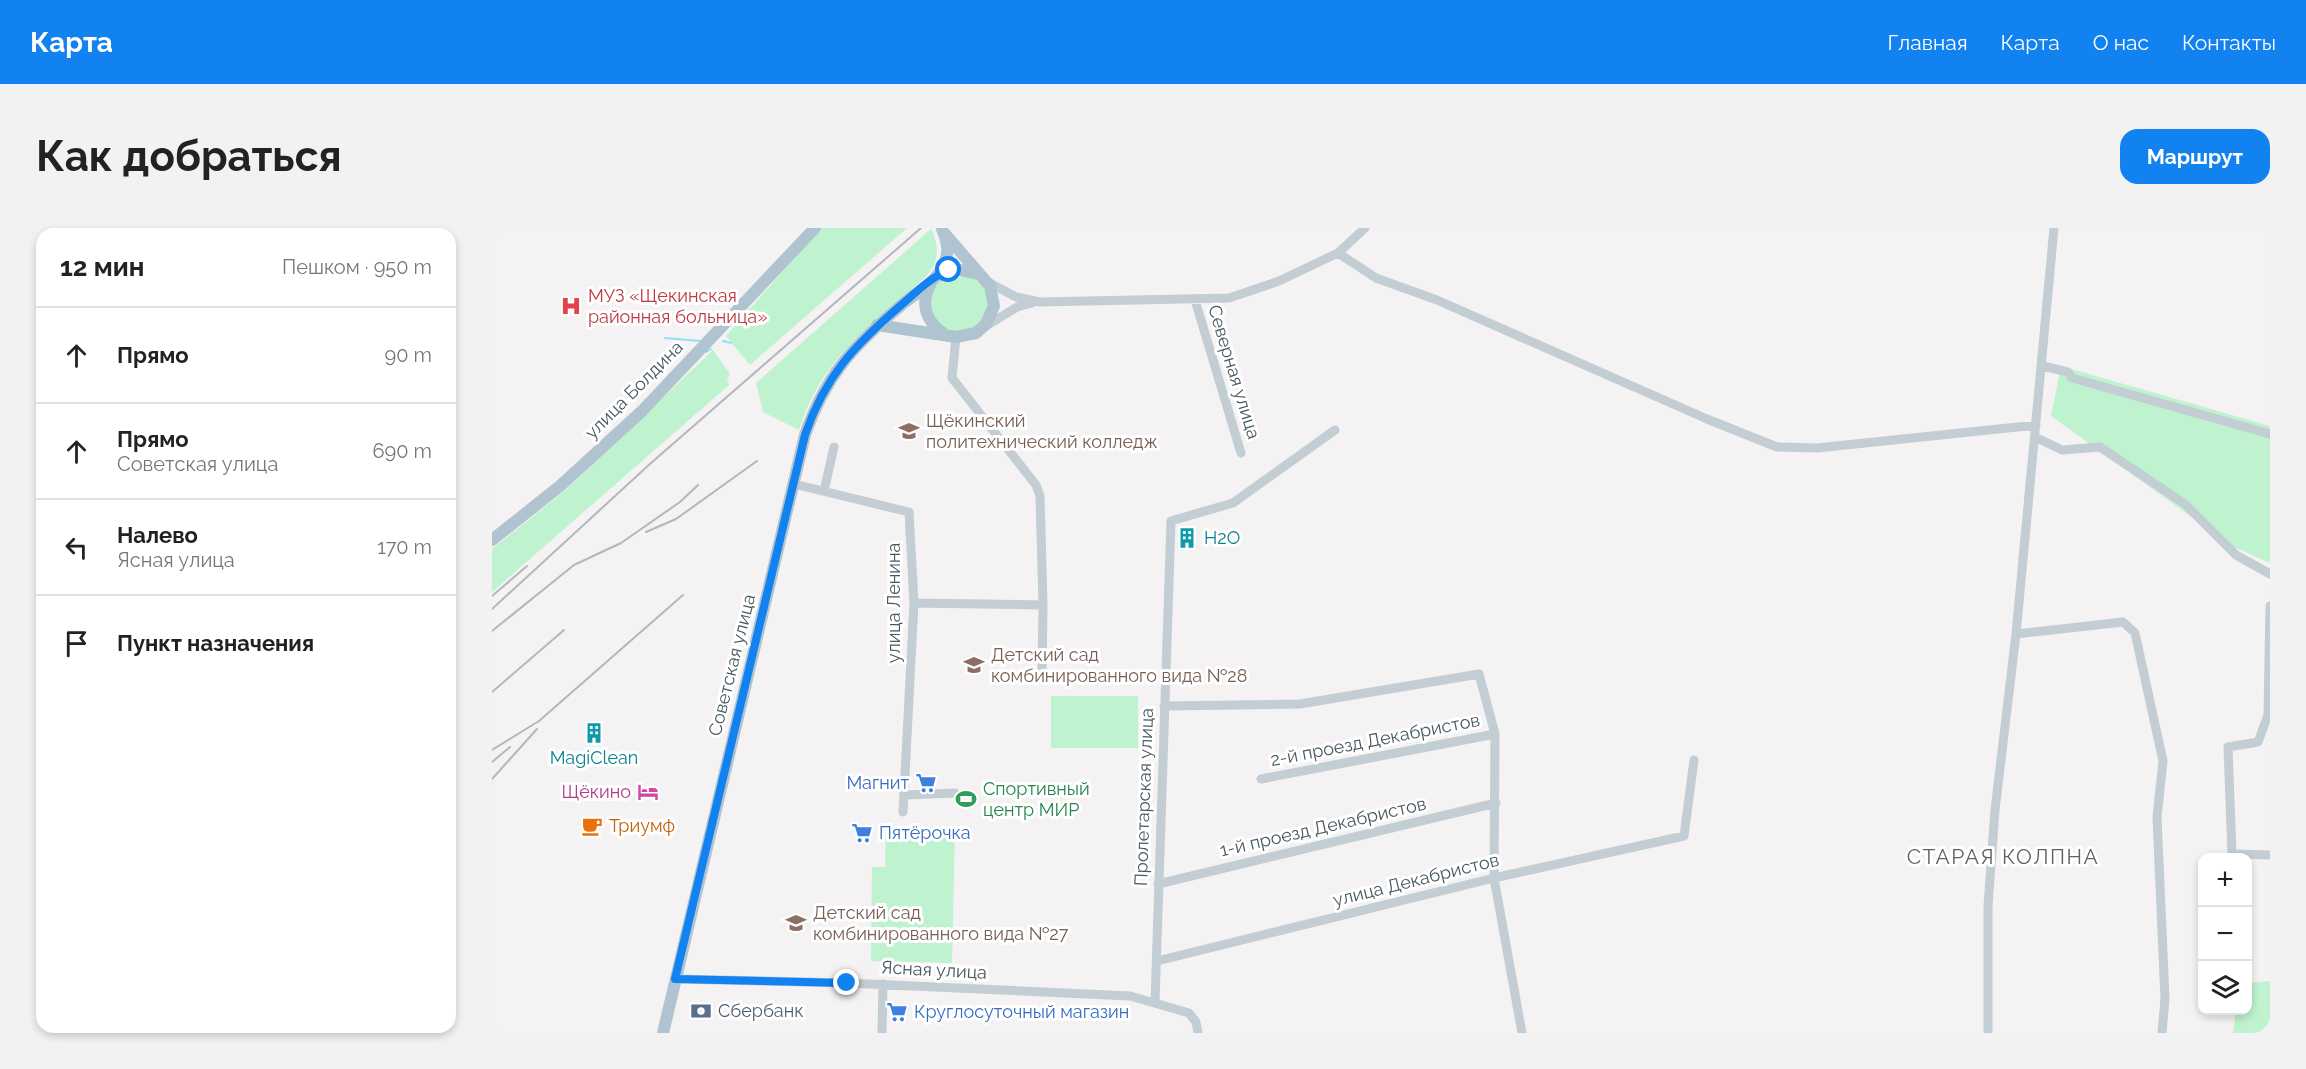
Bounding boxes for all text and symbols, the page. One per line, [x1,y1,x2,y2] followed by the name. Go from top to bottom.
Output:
[30,26,113,59] text: Карта
[1888,30,1968,55] text: Главная
[2001,30,2060,55] text: Карта
[2093,30,2149,55] text: О нас
[2182,30,2276,55] text: Контакты
[2120,129,2270,184] button: Маршрут
[36,132,342,181] text: Как добраться
[60,252,144,282] text: 12 мин
[282,255,432,279] text: Пешком · 950 m
[935,256,961,282] route start
[588,285,767,327] place label: МУЗ «Щекинская районная больница»
[559,294,583,318] hospital icon: МУЗ «Щекинская районная больница»
[1204,302,1265,441] street label: Северная улица
[580,336,687,443] street label: улица Болдина
[60,339,93,372] icon: ahead
[117,342,189,368] text: Прямо
[385,343,432,367] text: 90 m
[926,410,1158,452] place label: Щёкинский политехнический колледж
[897,419,921,443] school or university icon: Щёкинский политехнический колледж
[117,426,189,452] text: Прямо
[60,435,93,468] icon: ahead
[373,439,432,463] text: 690 m
[117,452,278,476] text: Советская улица
[117,522,198,548] text: Налево
[1175,526,1199,550] building icon: Н2О
[1204,527,1240,548] place label: Н2О
[60,531,93,564] icon: left
[377,535,432,559] text: 170 m
[883,543,904,663] street label: улица Ленина
[117,548,235,572] text: Ясная улица
[704,592,759,738] street label: Советская улица
[60,627,93,660] icon: arrive
[117,630,314,656] text: Пункт назначения
[991,644,1247,686] place label: Детский сад комбинированного вида №28
[962,653,986,677] school or university icon: Детский сад комбинированного вида №28
[1130,708,1157,886] street label: Пролетарская улица
[1268,709,1481,770] street label: 2-й проезд Декабристов
[582,721,606,745] building icon: MagiClean
[550,747,638,768] place label: MagiClean
[914,771,938,795] supermarket icon: Магнит
[846,772,909,793] place label: Магнит
[983,778,1090,820] place label: Спортивный центр МИР
[636,780,660,804] hotel icon: Щёкино
[561,781,631,802] place label: Щёкино
[954,787,978,811] sports icon: Спортивный центр МИР
[1218,793,1428,860] street label: 1-й проезд Декабристов
[580,814,604,838] cafe icon: Триумф
[609,815,675,836] place label: Триумф
[850,821,874,845] supermarket icon: Пятёрочка
[879,822,971,843] place label: Пятёрочка
[1907,844,2099,869] district label: СТАРАЯ КОЛПНА
[1331,849,1501,910] street label: улица Декабристов
[2198,853,2252,1015] map controls
[2198,853,2252,907] button: +
[813,902,1069,944] place label: Детский сад комбинированного вида №27
[2198,907,2252,961] button: −
[784,911,808,935] school or university icon: Детский сад комбинированного вида №27
[881,956,988,983] street label: Ясная улица
[2198,961,2252,1015] button: layers
[833,969,859,995] route end
[689,999,713,1023] bank icon: Сбербанк
[718,1000,804,1021] place label: Сбербанк
[885,1000,909,1024] supermarket icon: Круглосуточный магазин
[914,1001,1129,1022] place label: Круглосуточный магазин

